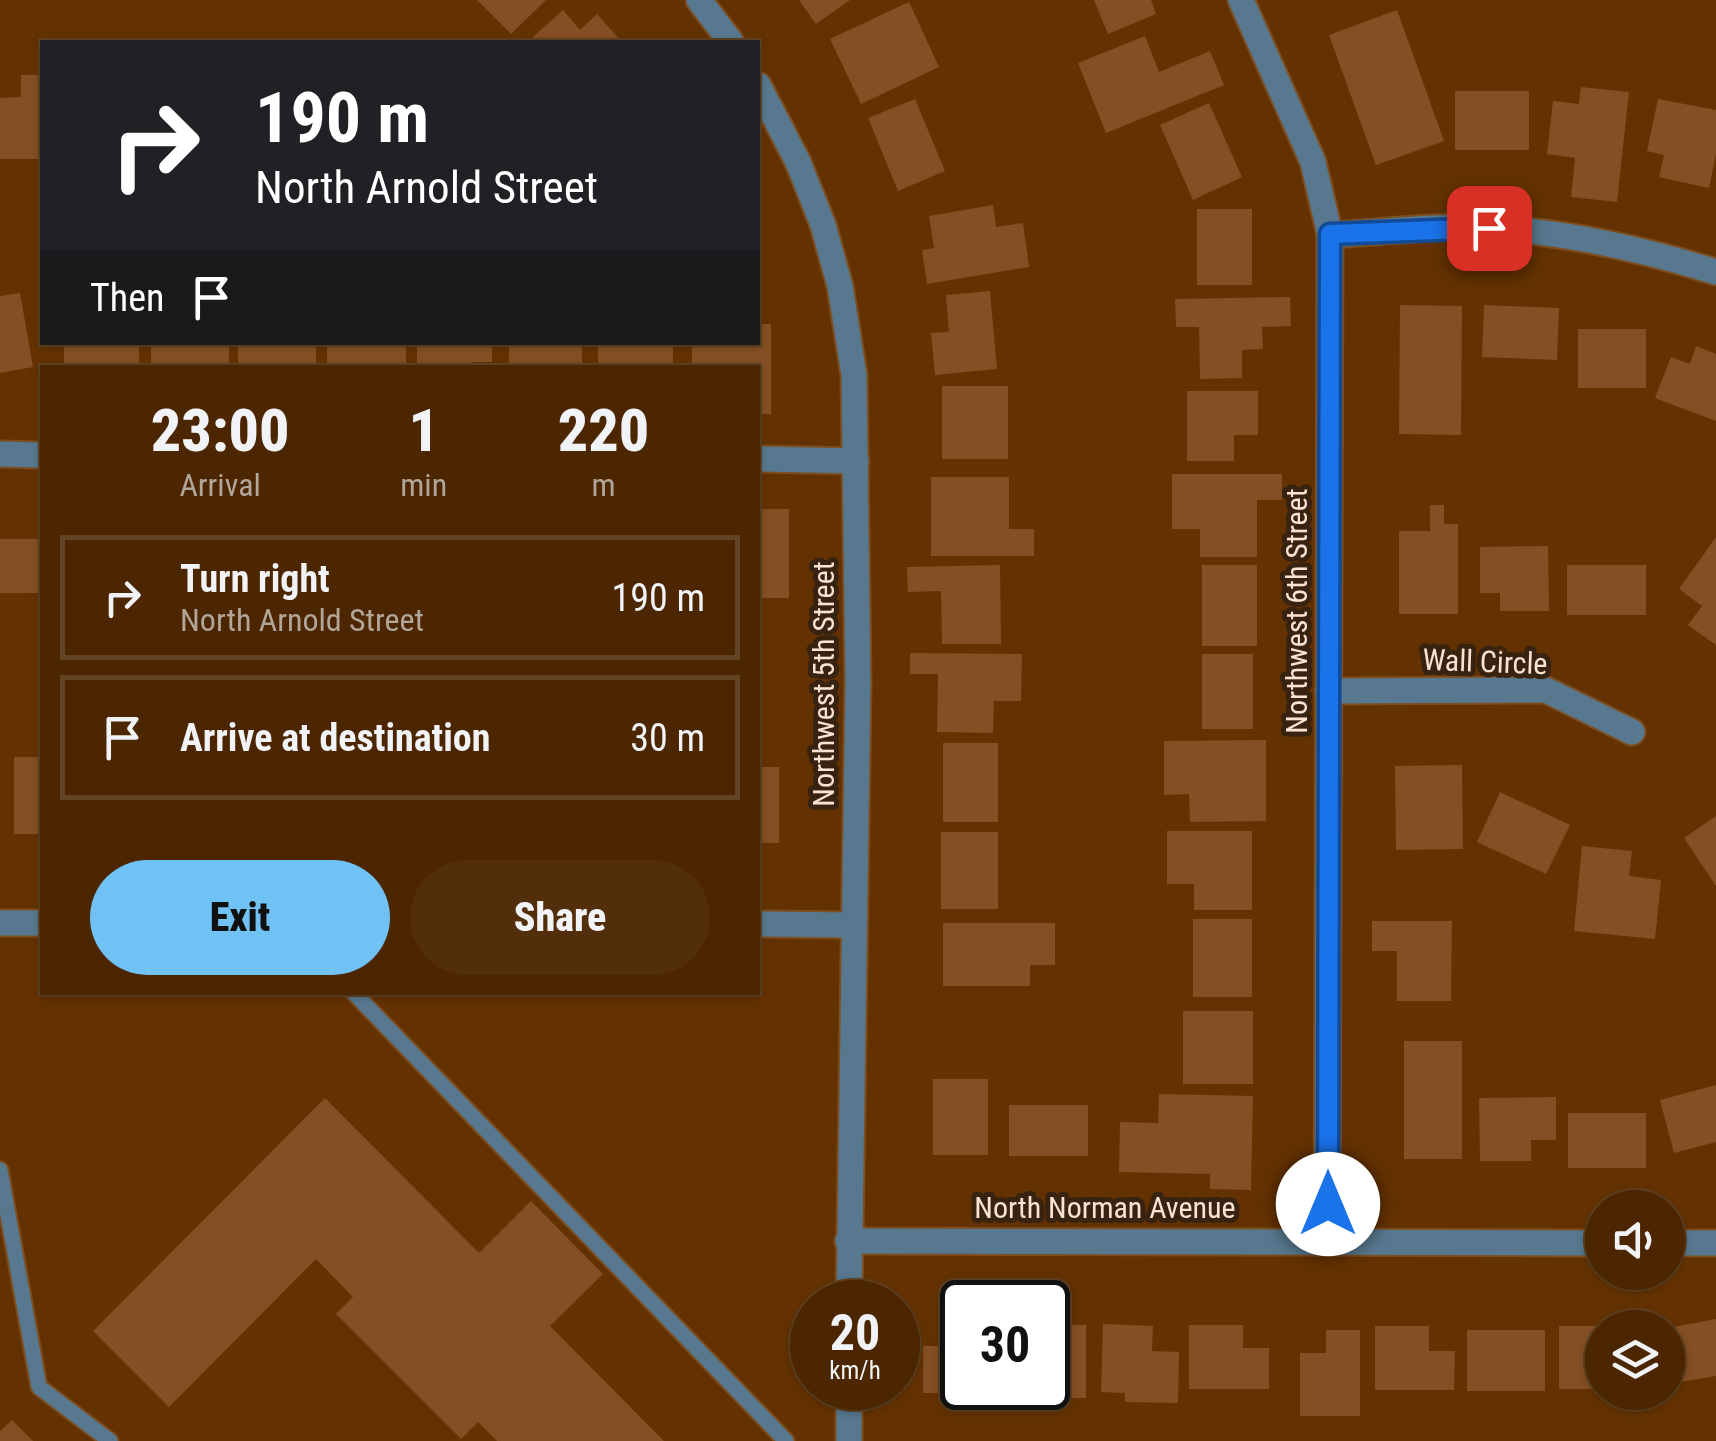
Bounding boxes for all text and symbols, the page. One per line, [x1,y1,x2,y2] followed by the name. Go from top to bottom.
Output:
[255,77,429,159] text: 190 m
[90,80,220,210] icon: right
[255,161,598,214] text: North Arnold Street
[1447,186,1532,271] pin
[1462,201,1517,256] icon: arrive
[184,270,239,325] icon: arrive
[90,276,164,320] text: Then
[151,395,290,466] text: 23:00
[408,395,439,466] text: 1
[558,395,649,466] text: 220
[179,466,261,504] text: Arrival
[400,466,447,504] text: min
[592,466,616,504] text: m
[1279,488,1314,734] street label: Northwest 6th Street
[180,557,330,601] text: Turn right
[806,561,841,807] street label: Northwest 5th Street
[95,570,150,625] icon: right
[611,576,705,620] text: 190 m
[180,601,424,639] text: North Arnold Street
[1422,642,1548,681] street label: Wall Circle
[95,710,150,765] icon: arrive
[180,716,490,760] text: Arrive at destination
[630,716,705,760] text: 30 m
[90,860,390,975] button: Exit
[410,860,710,975] button: Share
[1276,1152,1380,1256] position arrow
[974,1190,1236,1225] street label: North Norman Avenue
[1585,1190,1685,1410] map controls
[1585,1190,1685,1290] button: sound
[940,1280,1070,1410] speed limit sign: 30
[830,1304,880,1362] text: 20
[1585,1310,1685,1410] button: layers
[829,1356,881,1385] text: km/h

